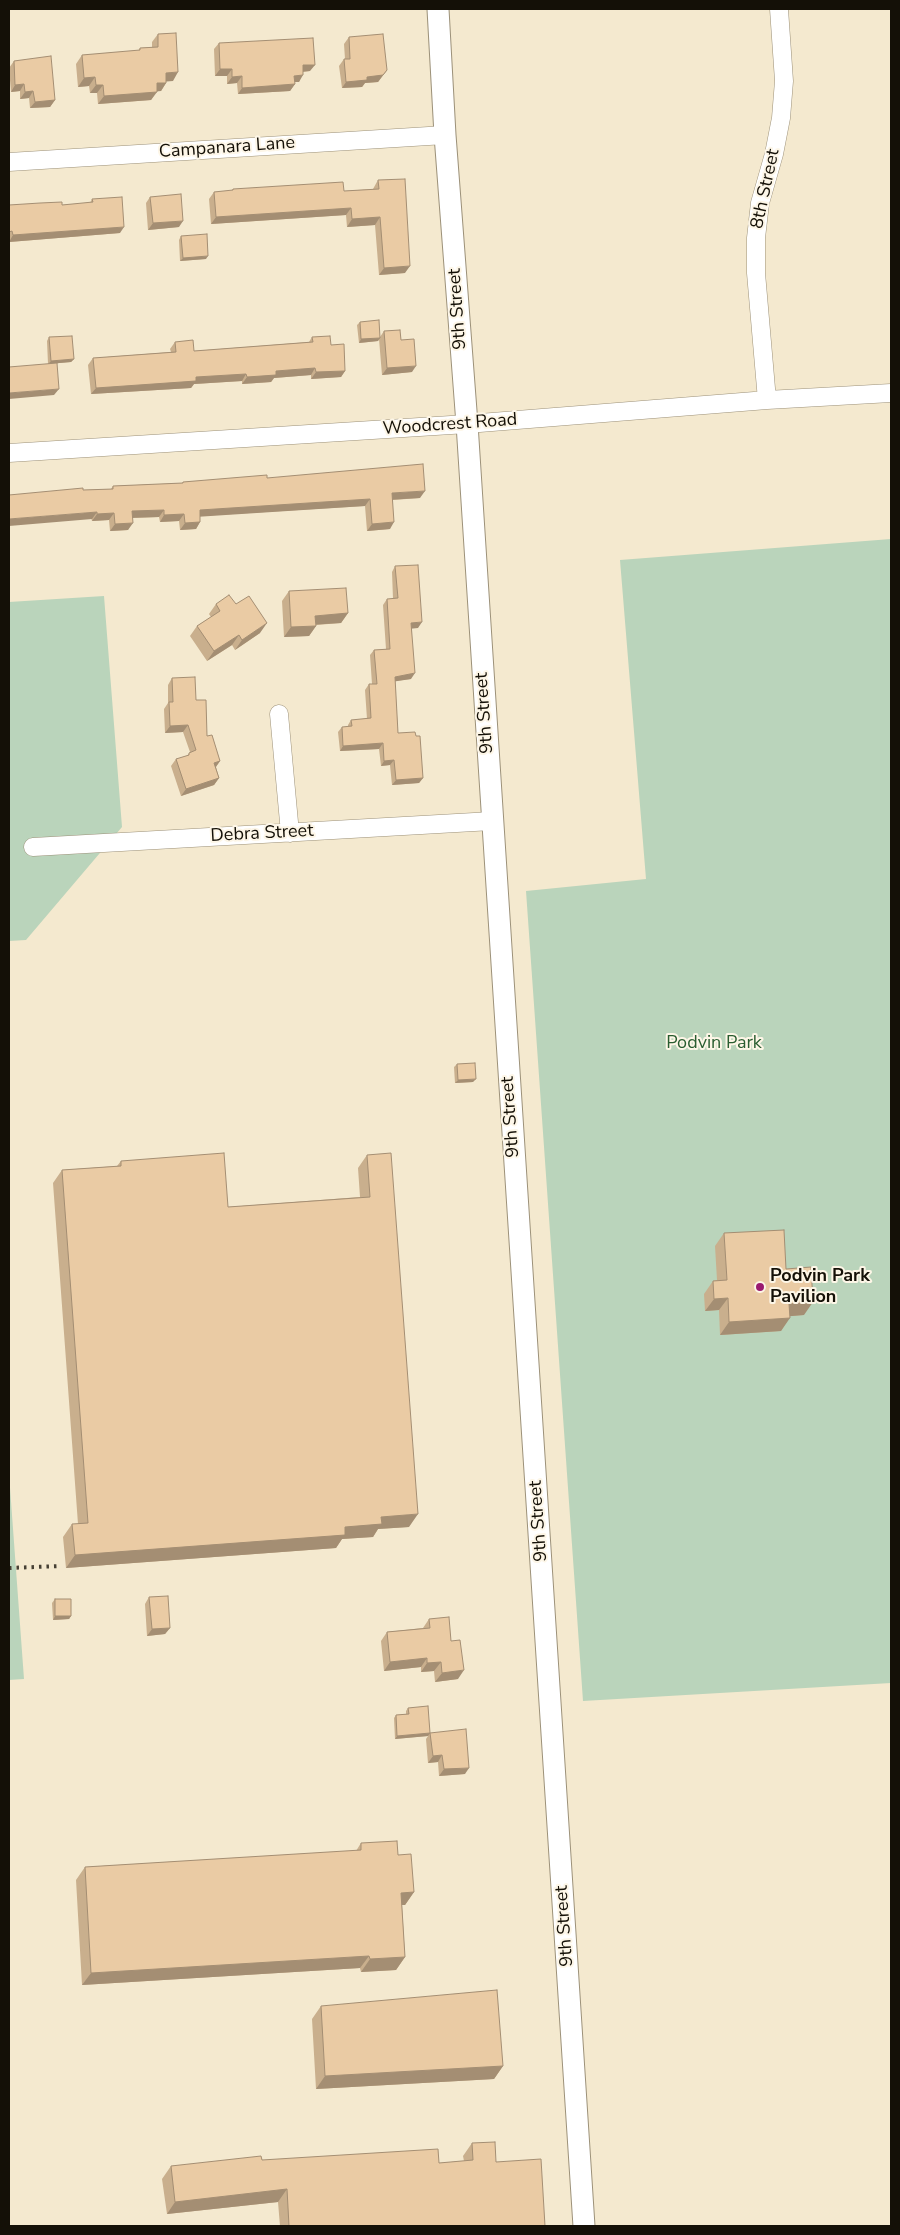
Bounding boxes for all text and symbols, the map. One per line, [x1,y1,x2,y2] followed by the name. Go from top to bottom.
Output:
[158,132,296,164] street label: Campanara Lane
[747,147,785,231] street label: 8th Street
[444,268,472,350] street label: 9th Street
[382,410,518,440] street label: Woodcrest Road
[471,672,499,754] street label: 9th Street
[210,821,314,847] street label: Debra Street
[666,1033,762,1055] park label: Podvin Park
[497,1076,525,1158] street label: 9th Street
[770,1266,870,1308] place label: Podvin Park Pavilion
[754,1281,766,1293] marker: Podvin Park Pavilion
[525,1480,553,1562] street label: 9th Street
[551,1885,579,1967] street label: 9th Street

